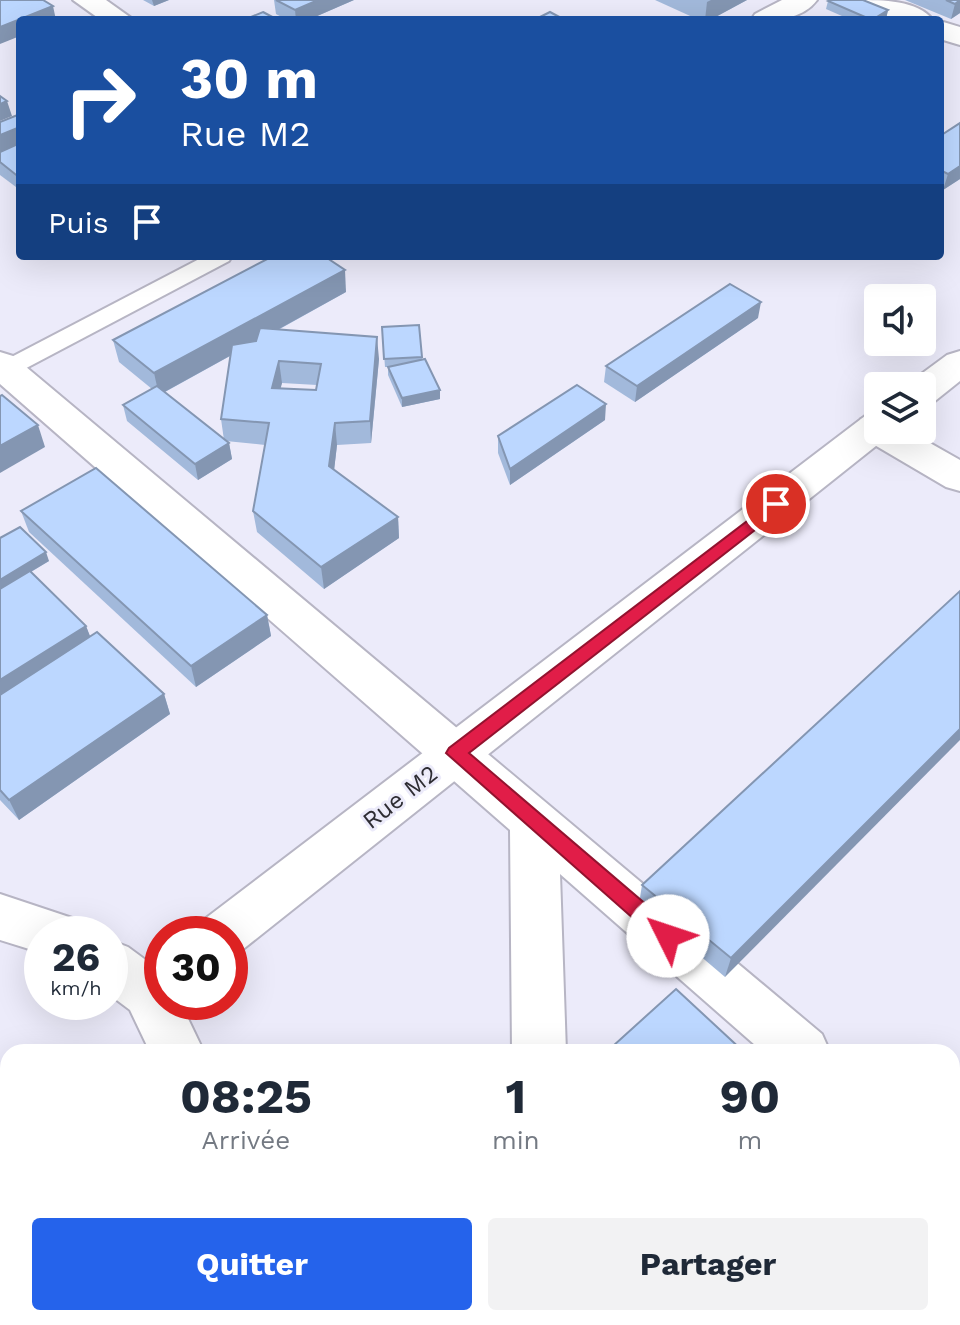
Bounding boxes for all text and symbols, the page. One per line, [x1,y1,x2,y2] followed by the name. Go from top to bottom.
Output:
[180,46,318,112] text: 30 m
[48,48,152,152] icon: right
[180,113,311,155] text: Rue M2
[125,200,169,244] icon: arrive
[48,205,109,240] text: Puis
[864,284,936,444] map controls
[864,284,936,356] button: sound
[864,372,936,444] button: layers
[742,470,810,538] pin
[754,482,798,526] icon: arrive
[357,759,443,835] street label: Rue M2
[626,894,710,978] position arrow
[144,916,248,1020] speed limit sign: 30
[52,934,100,981] text: 26
[50,976,102,1000] text: km/h
[180,1068,312,1125] text: 08:25
[505,1068,526,1125] text: 1
[720,1068,780,1125] text: 90
[202,1125,290,1155] text: Arrivée
[492,1125,540,1155] text: min
[737,1125,762,1155] text: m
[32,1218,472,1310] button: Quitter
[488,1218,928,1310] button: Partager

